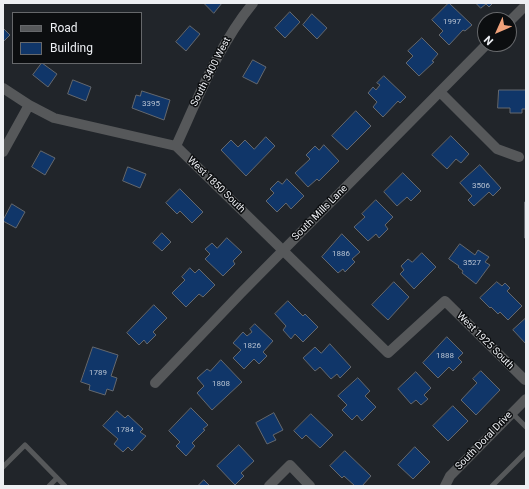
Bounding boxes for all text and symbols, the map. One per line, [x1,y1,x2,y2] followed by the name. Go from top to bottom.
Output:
[12,12,142,64] legend
[477,12,517,52] north arrow
[443,17,461,27] house number: 1997
[50,21,78,35] text: Road
[482,33,496,47] text: N
[188,35,234,109] street label: South 3400 West
[50,41,93,55] text: Building
[142,99,160,109] house number: 3395
[185,154,247,216] street label: West 1850 South
[472,181,490,191] house number: 3506
[290,183,350,243] street label: South Mills Lane
[332,249,350,259] house number: 1886
[463,258,481,268] house number: 3527
[454,310,516,372] street label: West 1925 South
[243,341,261,351] house number: 1826
[436,351,454,361] house number: 1888
[89,368,107,378] house number: 1789
[212,379,230,389] house number: 1808
[453,409,515,473] street label: South Doral Drive
[116,425,134,435] house number: 1784

